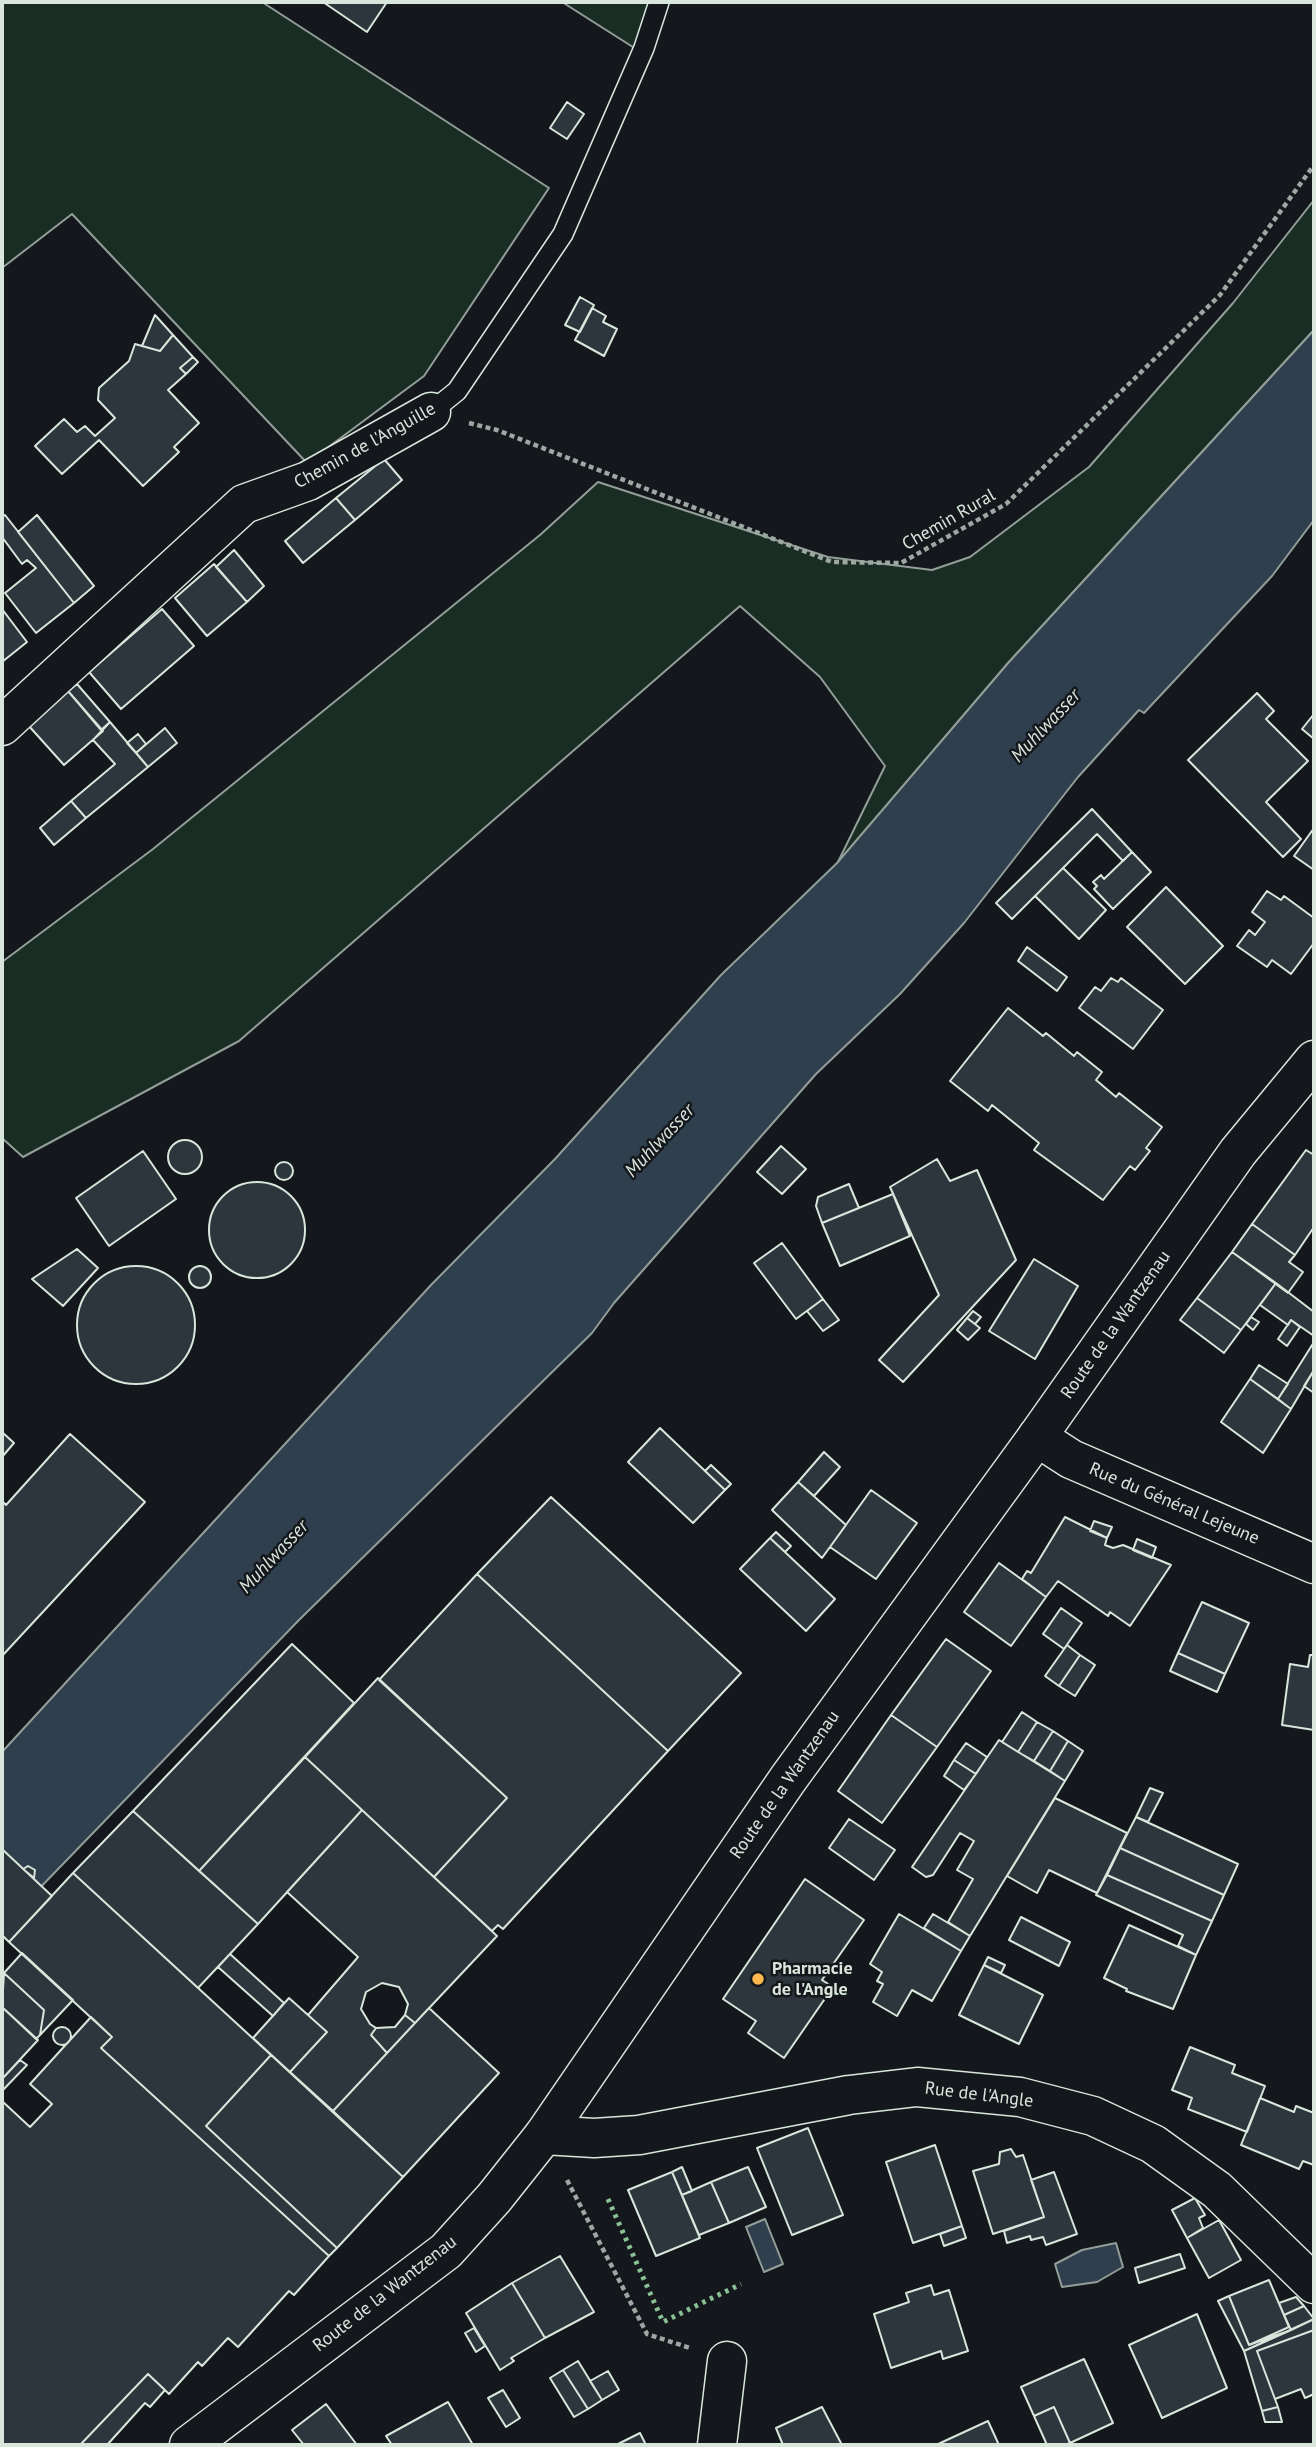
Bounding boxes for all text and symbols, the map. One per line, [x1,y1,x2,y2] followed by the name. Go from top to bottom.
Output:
[291,398,439,494] street label: Chemin de l'Anguille
[899,485,999,555] street label: Chemin Rural
[1006,685,1086,767] water label: Muhlwasser
[620,1100,700,1182] water label: Muhlwasser
[1057,1247,1175,1403] street label: Route de la Wantzenau
[1086,1458,1262,1550] street label: Rue du Général Lejeune
[234,1516,314,1598] water label: Muhlwasser
[726,1707,844,1863] street label: Route de la Wantzenau
[772,1958,853,2000] place label: Pharmacie de l'Angle
[750,1971,766,1987] marker: Pharmacie de l'Angle
[923,2078,1035,2112] street label: Rue de l'Angle
[309,2231,461,2357] street label: Route de la Wantzenau

